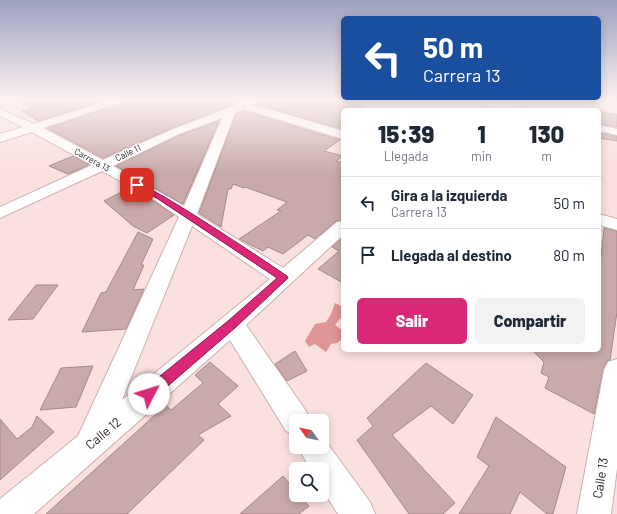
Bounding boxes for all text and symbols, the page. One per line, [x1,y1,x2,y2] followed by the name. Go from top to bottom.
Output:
[423,30,483,64] text: 50 m
[357,32,409,84] icon: left
[423,64,501,86] text: Carrera 13
[378,119,434,148] text: 15:39
[477,119,486,148] text: 1
[529,119,564,148] text: 130
[113,142,142,163] street label: Calle 11
[73,145,112,174] street label: Carrera 13
[384,148,428,164] text: Llegada
[471,148,492,164] text: min
[541,148,552,164] text: m
[120,168,154,202] pin
[126,174,148,196] icon: arrive
[391,186,507,204] text: Gira a la izquierda
[357,192,379,214] icon: left
[553,194,585,212] text: 50 m
[391,204,447,220] text: Carrera 13
[357,244,379,266] icon: arrive
[391,246,512,264] text: Llegada al destino
[553,246,585,264] text: 80 m
[357,298,467,344] button: Salir
[475,298,585,344] button: Compartir
[128,373,170,415] position arrow
[82,414,124,452] street label: Calle 12
[289,414,329,454] north arrow
[289,414,329,502] map controls
[589,456,611,500] street label: Calle 13
[289,462,329,502] button: search

